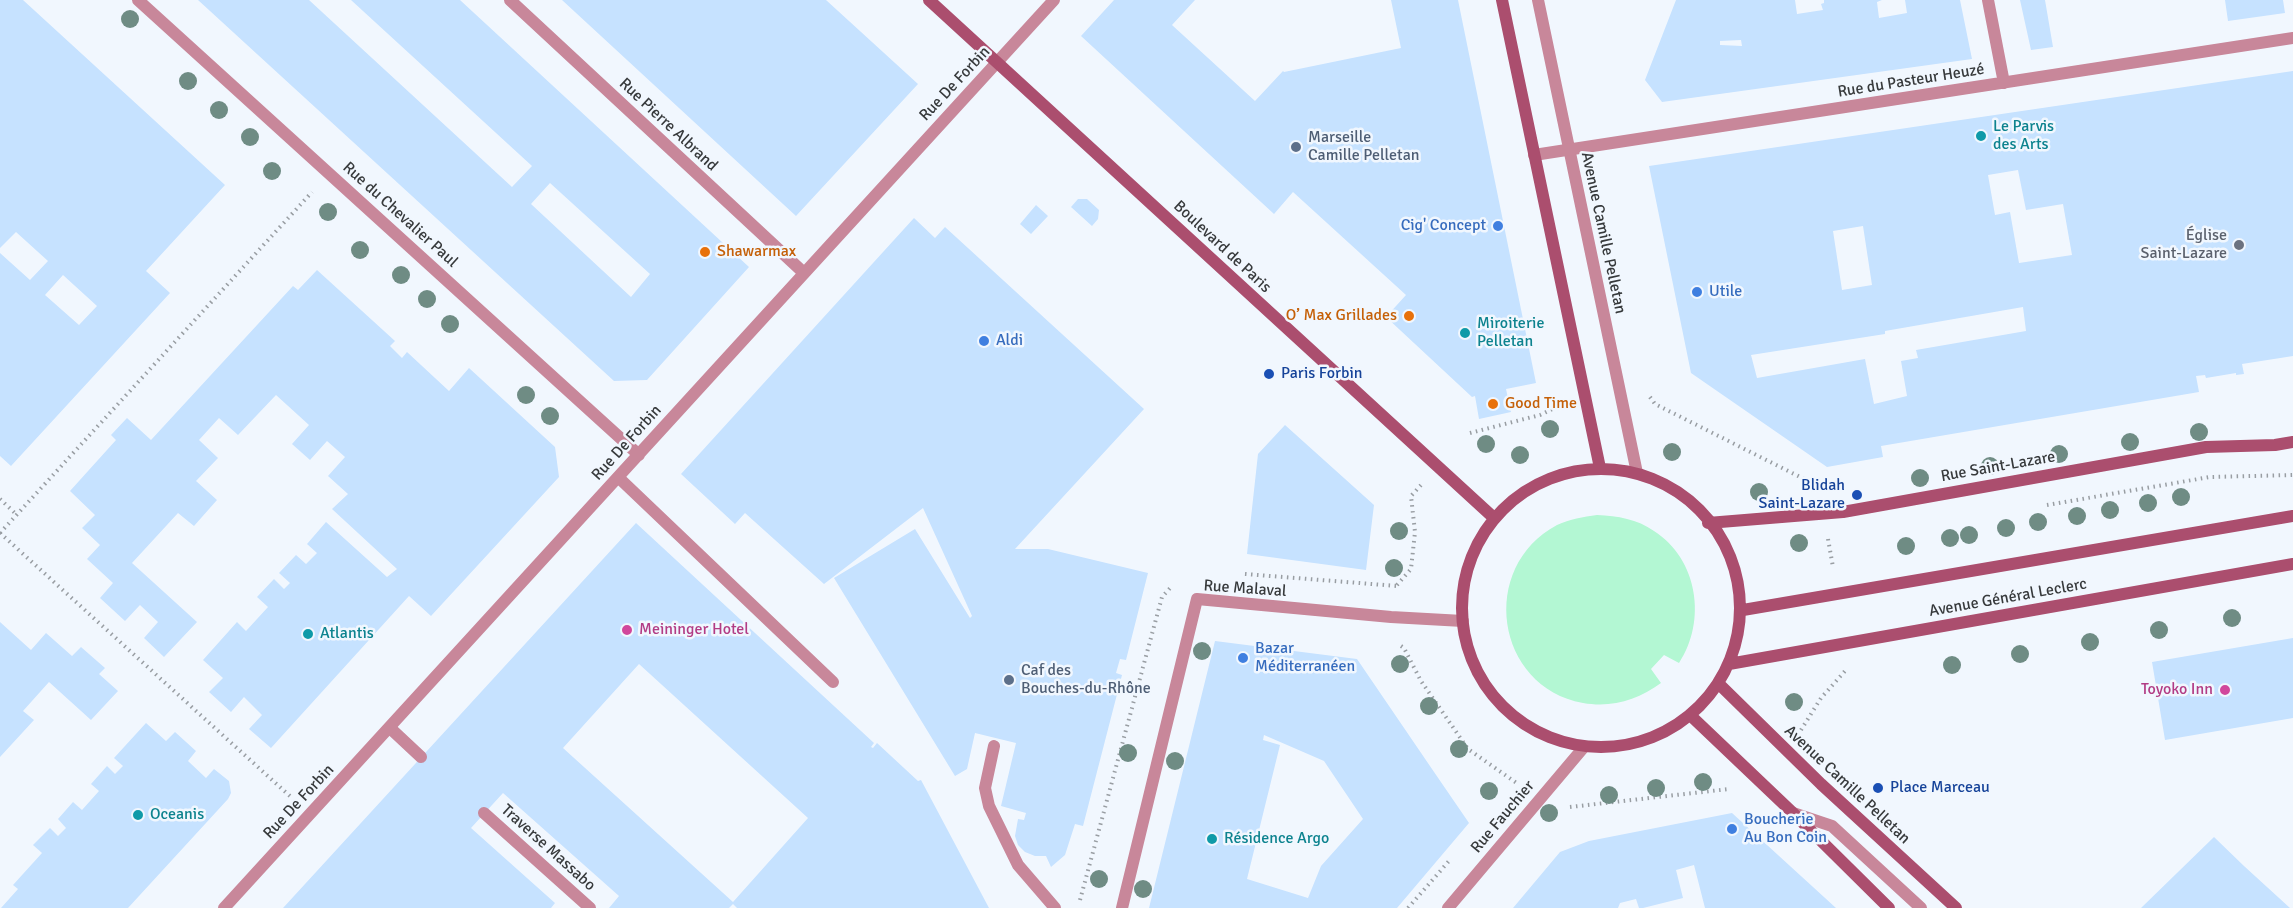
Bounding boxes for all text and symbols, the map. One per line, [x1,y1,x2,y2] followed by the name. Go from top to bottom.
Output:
[916,43,994,125] street label: Rue De Forbin
[1836,60,1986,102] street label: Rue du Pasteur Heuzé
[615,74,721,176] street label: Rue Pierre Albrand
[1993,117,2054,155] place label: Le Parvis des Arts
[1308,128,1419,166] place label: Marseille Camille Pelletan
[1974,129,1988,143] marker: Le Parvis des Arts
[1289,140,1303,154] marker: Marseille Camille Pelletan
[1576,150,1630,316] street label: Avenue Camille Pelletan
[338,158,462,272] street label: Rue du Chevalier Paul
[1169,197,1275,297] street label: Boulevard de Paris
[1401,216,1486,236] place label: Cig' Concept
[1491,219,1505,233] marker: Cig' Concept
[2141,226,2227,264] place label: Église Saint-Lazare
[2232,238,2246,252] marker: Église Saint-Lazare
[717,242,796,262] place label: Shawarmax
[698,245,712,259] marker: Shawarmax
[1709,282,1742,302] place label: Utile
[1690,285,1704,299] marker: Utile
[1286,306,1397,326] place label: O’ Max Grillades
[1402,309,1416,323] marker: O’ Max Grillades
[1477,314,1544,352] place label: Miroiterie Pelletan
[1458,326,1472,340] marker: Miroiterie Pelletan
[996,331,1023,351] place label: Aldi
[977,334,991,348] marker: Aldi
[1281,364,1362,384] place label: Paris Forbin
[1262,367,1276,381] marker: Paris Forbin
[1505,394,1577,414] place label: Good Time
[1486,397,1500,411] marker: Good Time
[588,401,666,485] street label: Rue De Forbin
[1939,447,2057,487] street label: Rue Saint-Lazare
[1759,476,1845,514] place label: Blidah Saint-Lazare
[1850,488,1864,502] marker: Blidah Saint-Lazare
[1928,575,2088,621] street label: Avenue Général Leclerc
[1203,577,1287,601] street label: Rue Malaval
[639,620,749,640] place label: Meininger Hotel
[620,623,634,637] marker: Meininger Hotel
[320,624,374,644] place label: Atlantis
[301,627,315,641] marker: Atlantis
[1255,639,1355,677] place label: Bazar Méditerranéen
[1236,651,1250,665] marker: Bazar Méditerranéen
[1021,661,1151,699] place label: Caf des Bouches-du-Rhône
[1002,673,1016,687] marker: Caf des Bouches-du-Rhône
[2141,680,2213,700] place label: Toyoko Inn
[2218,683,2232,697] marker: Toyoko Inn
[1780,722,1914,848] street label: Avenue Camille Pelletan
[260,761,338,843] street label: Rue De Forbin
[1467,777,1539,857] street label: Rue Fauchier
[1890,778,1990,798] place label: Place Marceau
[1871,781,1885,795] marker: Place Marceau
[497,801,599,895] street label: Traverse Massabo
[150,805,204,825] place label: Oceanis
[131,808,145,822] marker: Oceanis
[1744,810,1827,848] place label: Boucherie Au Bon Coin
[1725,822,1739,836] marker: Boucherie Au Bon Coin
[1224,829,1329,849] place label: Résidence Argo
[1205,832,1219,846] marker: Résidence Argo

